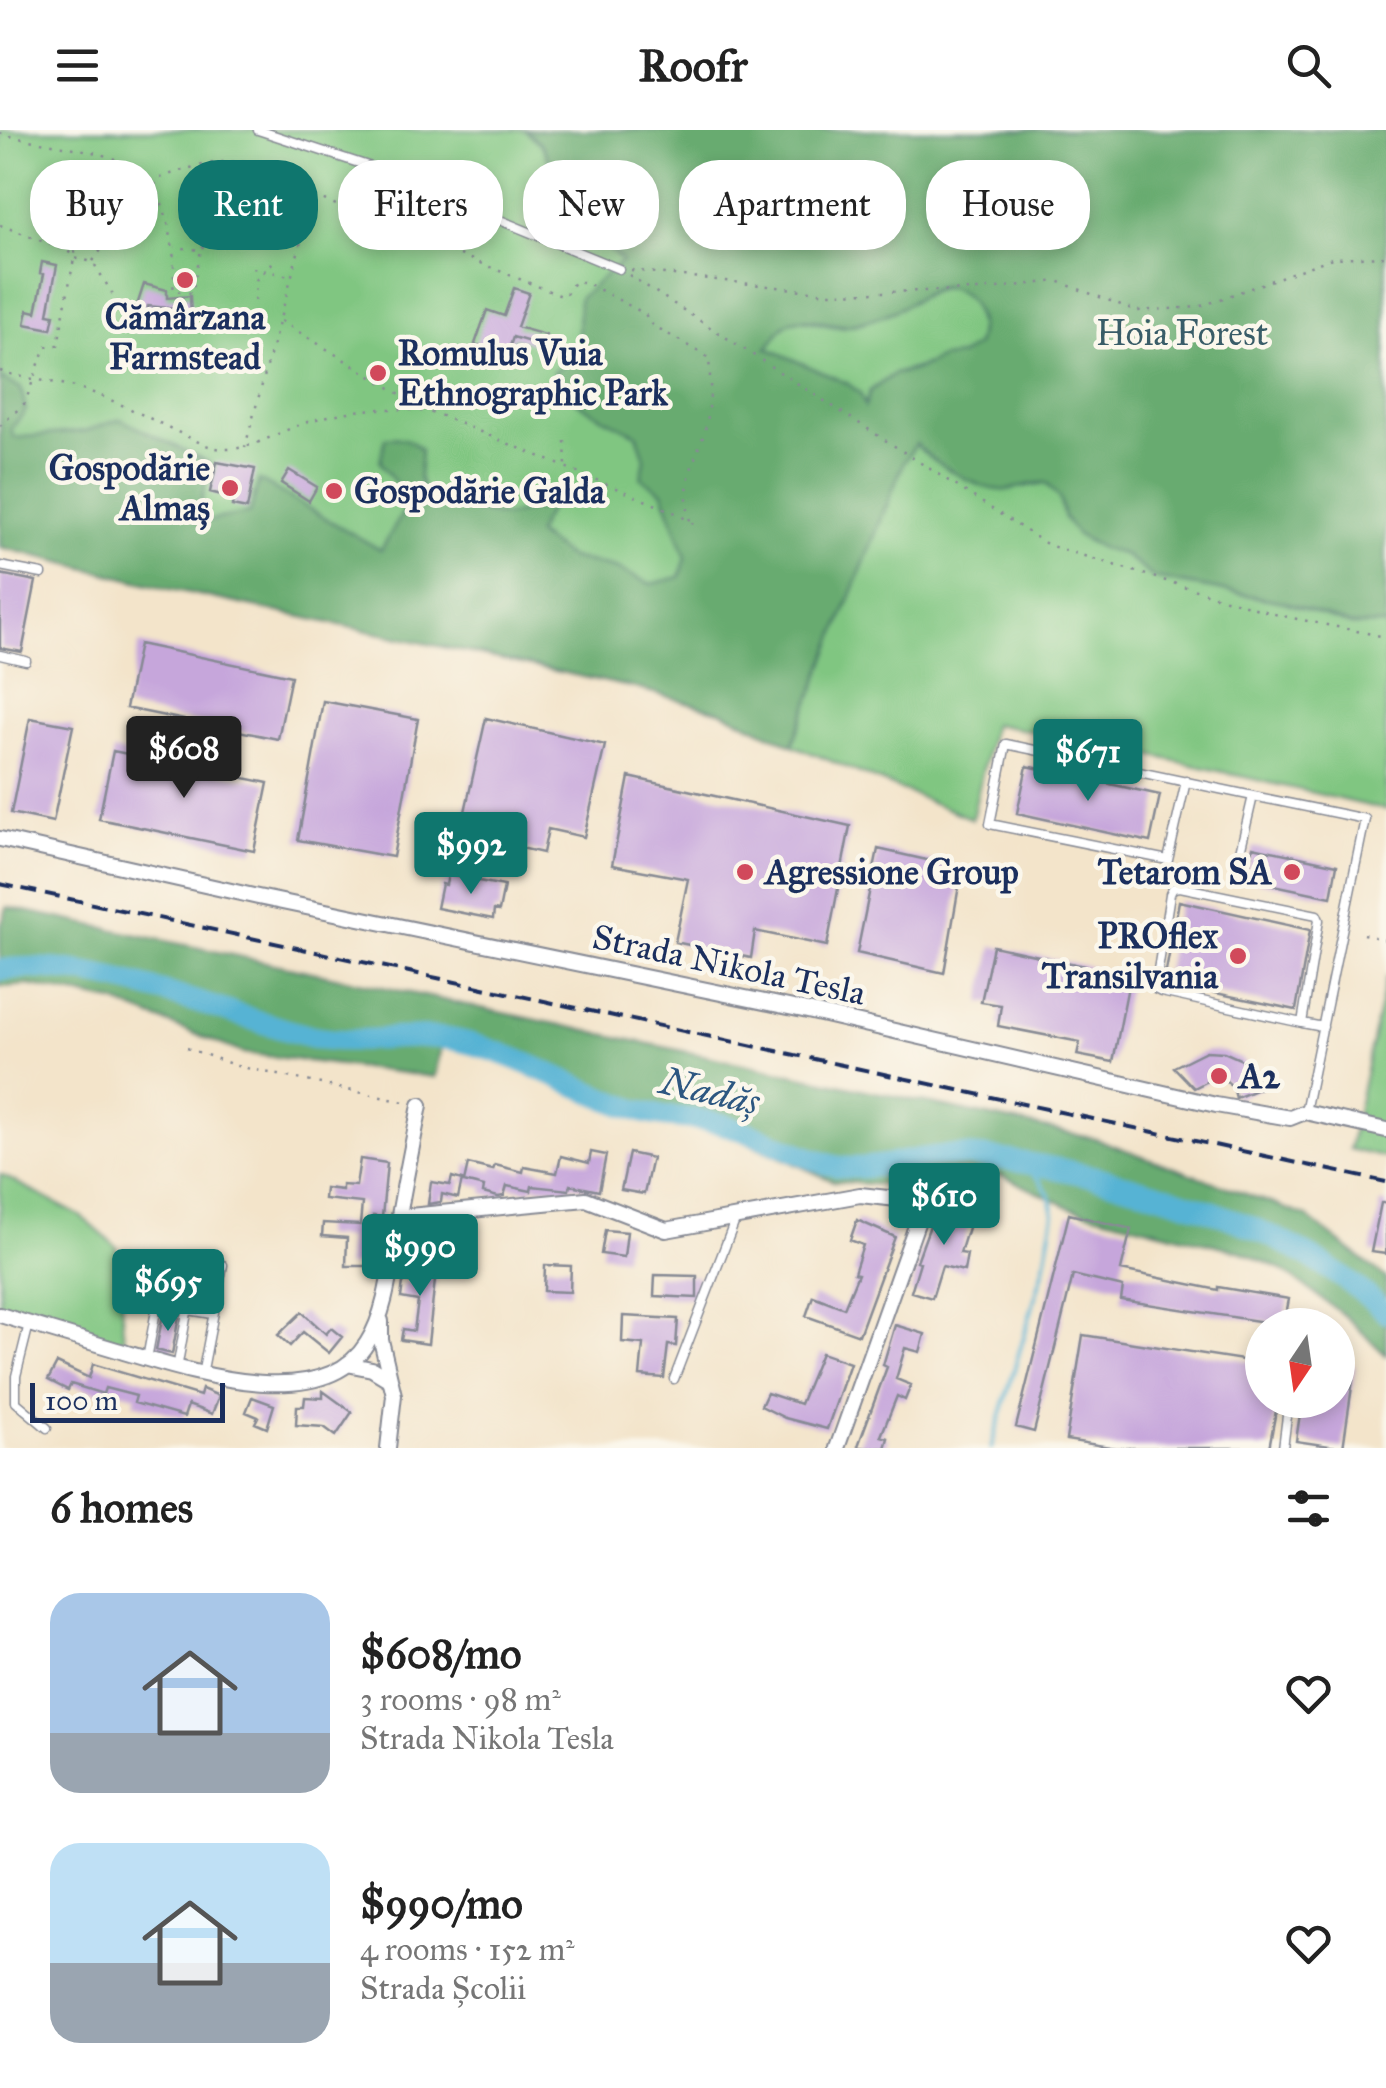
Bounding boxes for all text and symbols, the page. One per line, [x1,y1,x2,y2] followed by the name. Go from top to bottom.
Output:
[50,38,105,93] icon: menu
[638,38,748,93] text: Roofr
[1281,38,1336,93] icon: search
[30,160,158,250] chip: Buy
[178,160,318,250] chip: Rent
[338,160,503,250] chip: Filters
[523,160,659,250] chip: New
[679,160,906,250] chip: Apartment
[926,160,1090,250] chip: House
[174,269,196,291] marker: Cămârzana Farmstead
[105,296,267,379] place label: Cămârzana Farmstead
[1096,312,1268,355] park label: Hoia Forest
[398,332,669,415] place label: Romulus Vuia Ethnographic Park
[367,362,389,384] marker: Romulus Vuia Ethnographic Park
[49,447,210,531] place label: Gospodărie Almaș
[354,470,606,513] place label: Gospodărie Galda
[219,477,241,499] marker: Gospodărie Almaș
[323,480,345,502] marker: Gospodărie Galda
[125,716,243,801] pin: $608
[1029,719,1147,804] pin: $671
[148,729,220,768] text: $608
[1055,732,1121,771] text: $671
[412,812,530,897] pin: $992
[436,825,506,864] text: $992
[763,851,1019,894] place label: Agressione Group
[1098,851,1272,894] place label: Tetarom SA
[734,861,756,883] marker: Agressione Group
[1281,861,1303,883] marker: Tetarom SA
[589,915,869,1015] street label: Strada Nikola Tesla
[1042,915,1219,998] place label: PROflex Transilvania
[1227,945,1249,967] marker: PROflex Transilvania
[1237,1055,1281,1098] place label: A2
[654,1057,765,1125] water label: Nadăș
[1208,1065,1230,1087] marker: A2
[885,1163,1003,1248] pin: $610
[911,1176,977,1215] text: $610
[361,1214,479,1299] pin: $990
[384,1227,456,1266] text: $990
[109,1249,227,1334] pin: $695
[134,1262,202,1301] text: $695
[1245,1308,1355,1418] north arrow
[1245,1308,1355,1418] map controls
[30,1378,225,1422] scale bar
[45,1383,118,1418] text: 100 m
[1281,1481,1336,1536] icon: filters
[50,1482,193,1534] text: 6 homes
[360,1628,521,1680] text: $608/mo
[130,1633,250,1753] icon: home
[1281,1666,1336,1721] icon: heart
[360,1680,561,1719] text: 3 rooms · 98 m²
[360,1719,614,1758] text: Strada Nikola Tesla
[360,1878,523,1930] text: $990/mo
[130,1883,250,2003] icon: home
[1281,1916,1336,1971] icon: heart
[360,1930,575,1969] text: 4 rooms · 152 m²
[360,1969,526,2008] text: Strada Școlii

